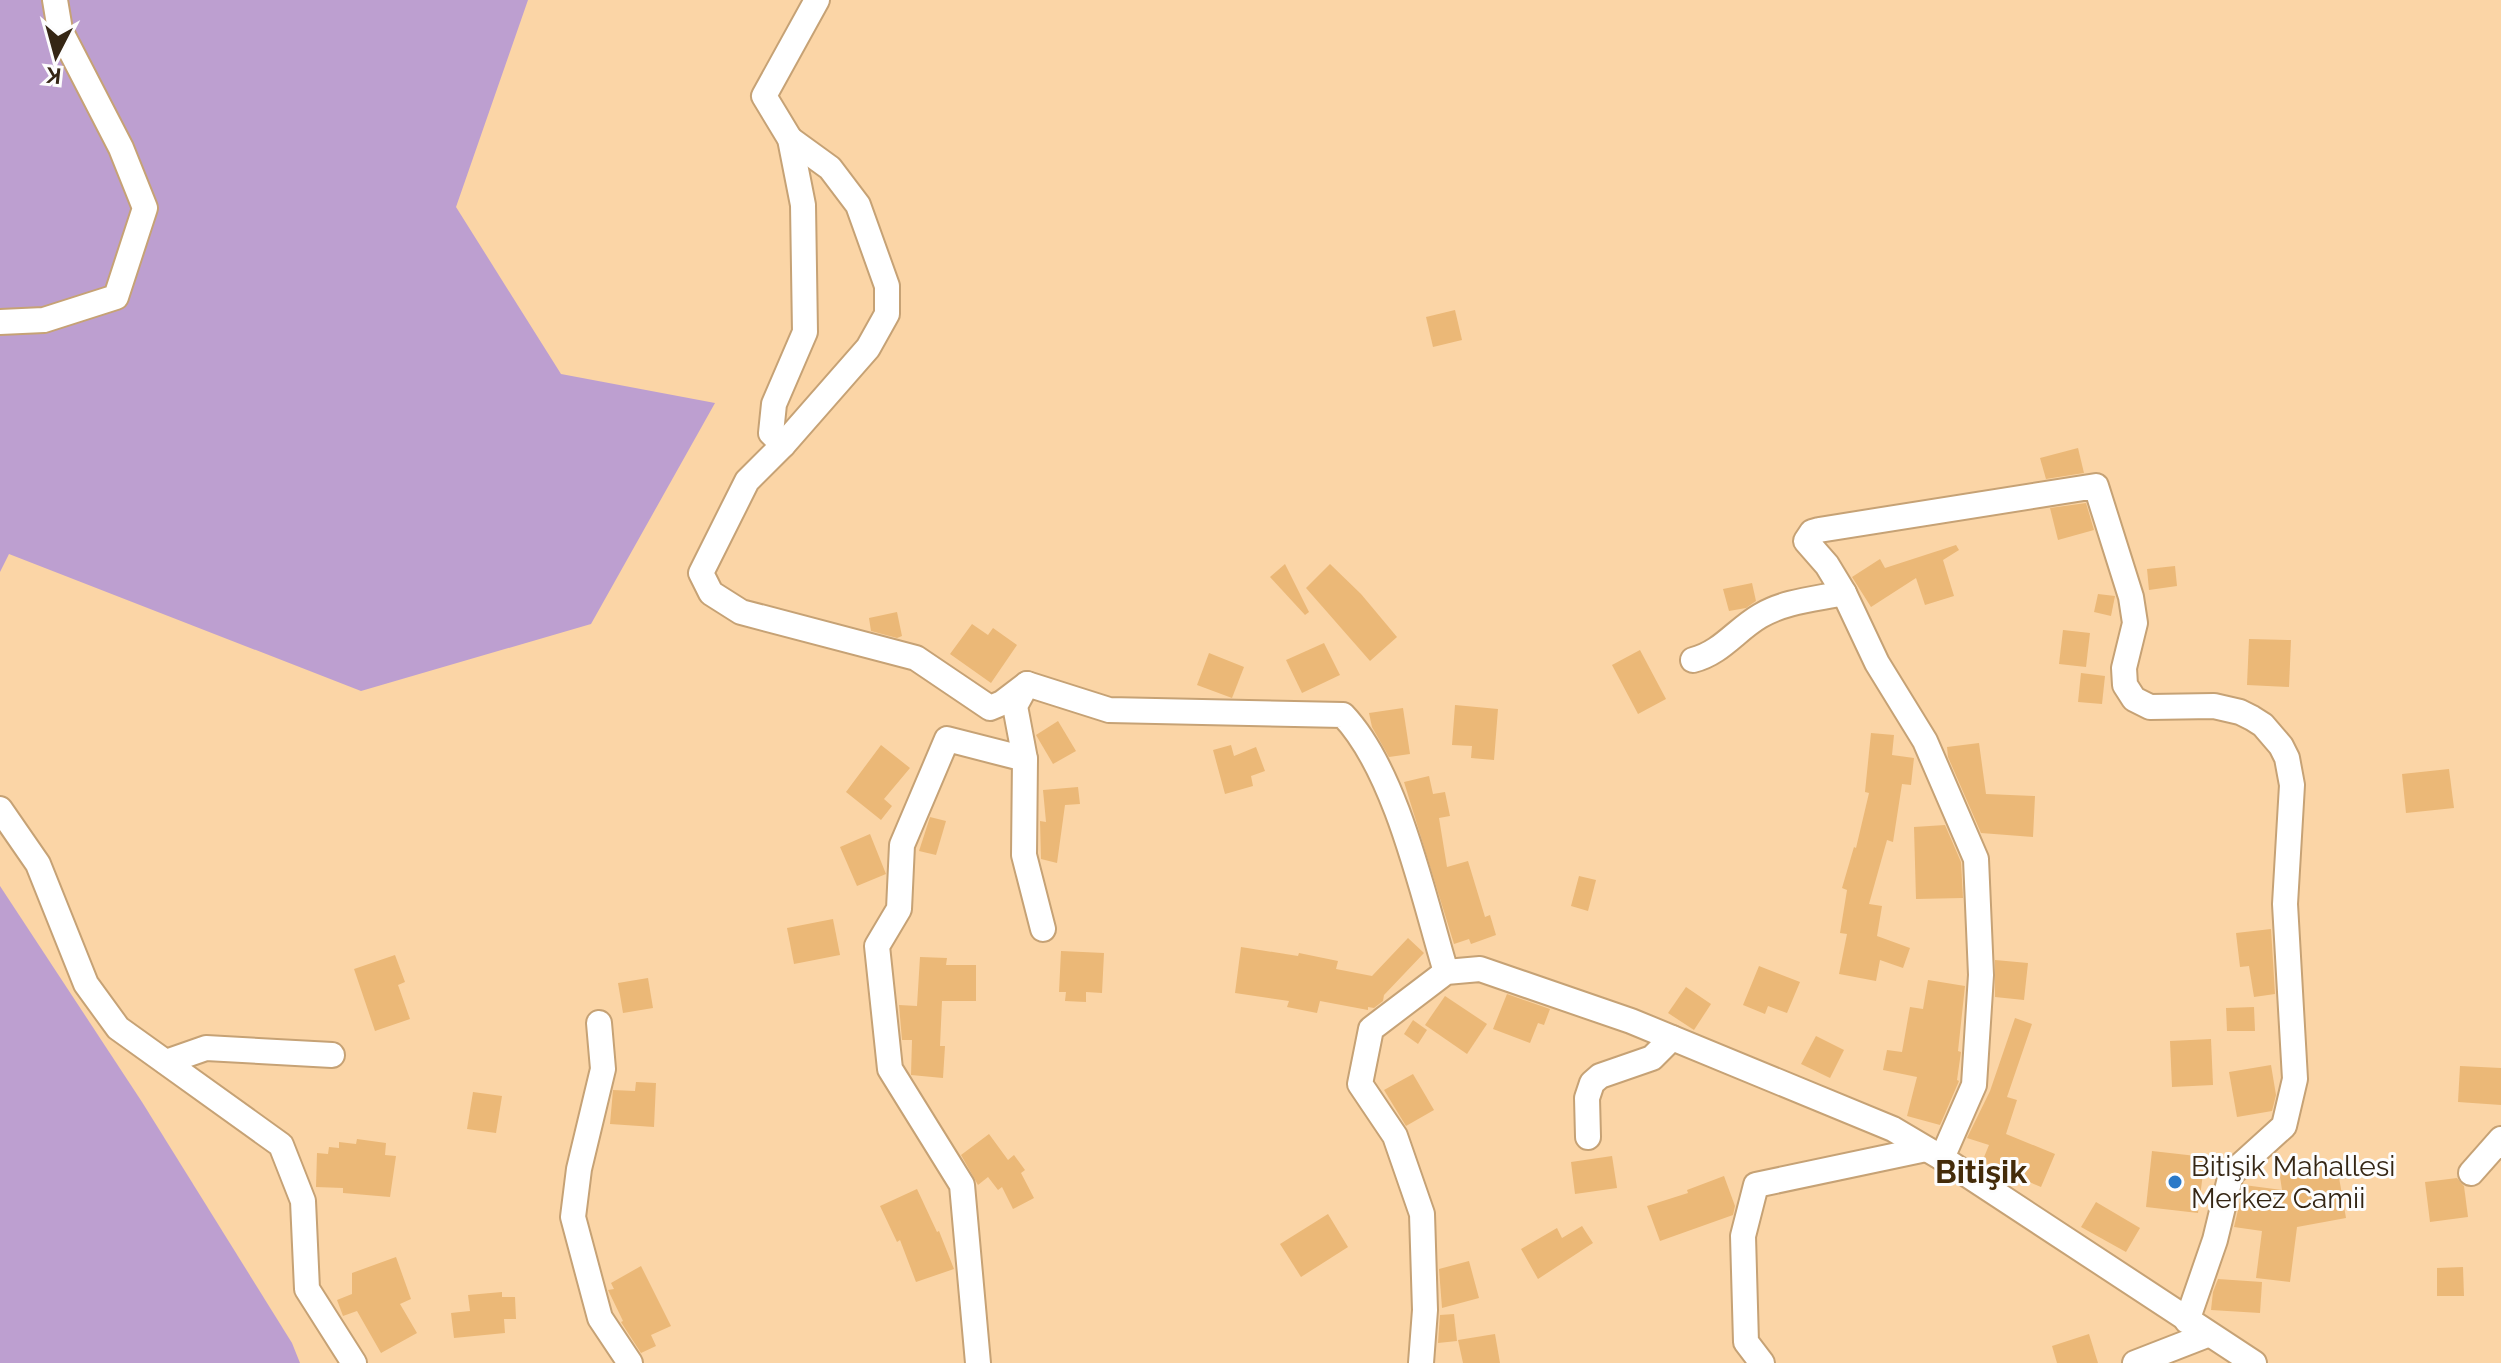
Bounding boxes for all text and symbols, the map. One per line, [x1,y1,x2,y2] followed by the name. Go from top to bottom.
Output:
[16,16,96,96] north arrow
[45,62,63,90] text: K
[2191,1150,2395,1215] place label: Bitişik Mahallesi Merkez Camii
[1935,1153,2027,1190] district label: Bitişik
[2166,1173,2184,1191] marker: Bitişik Mahallesi Merkez Camii

